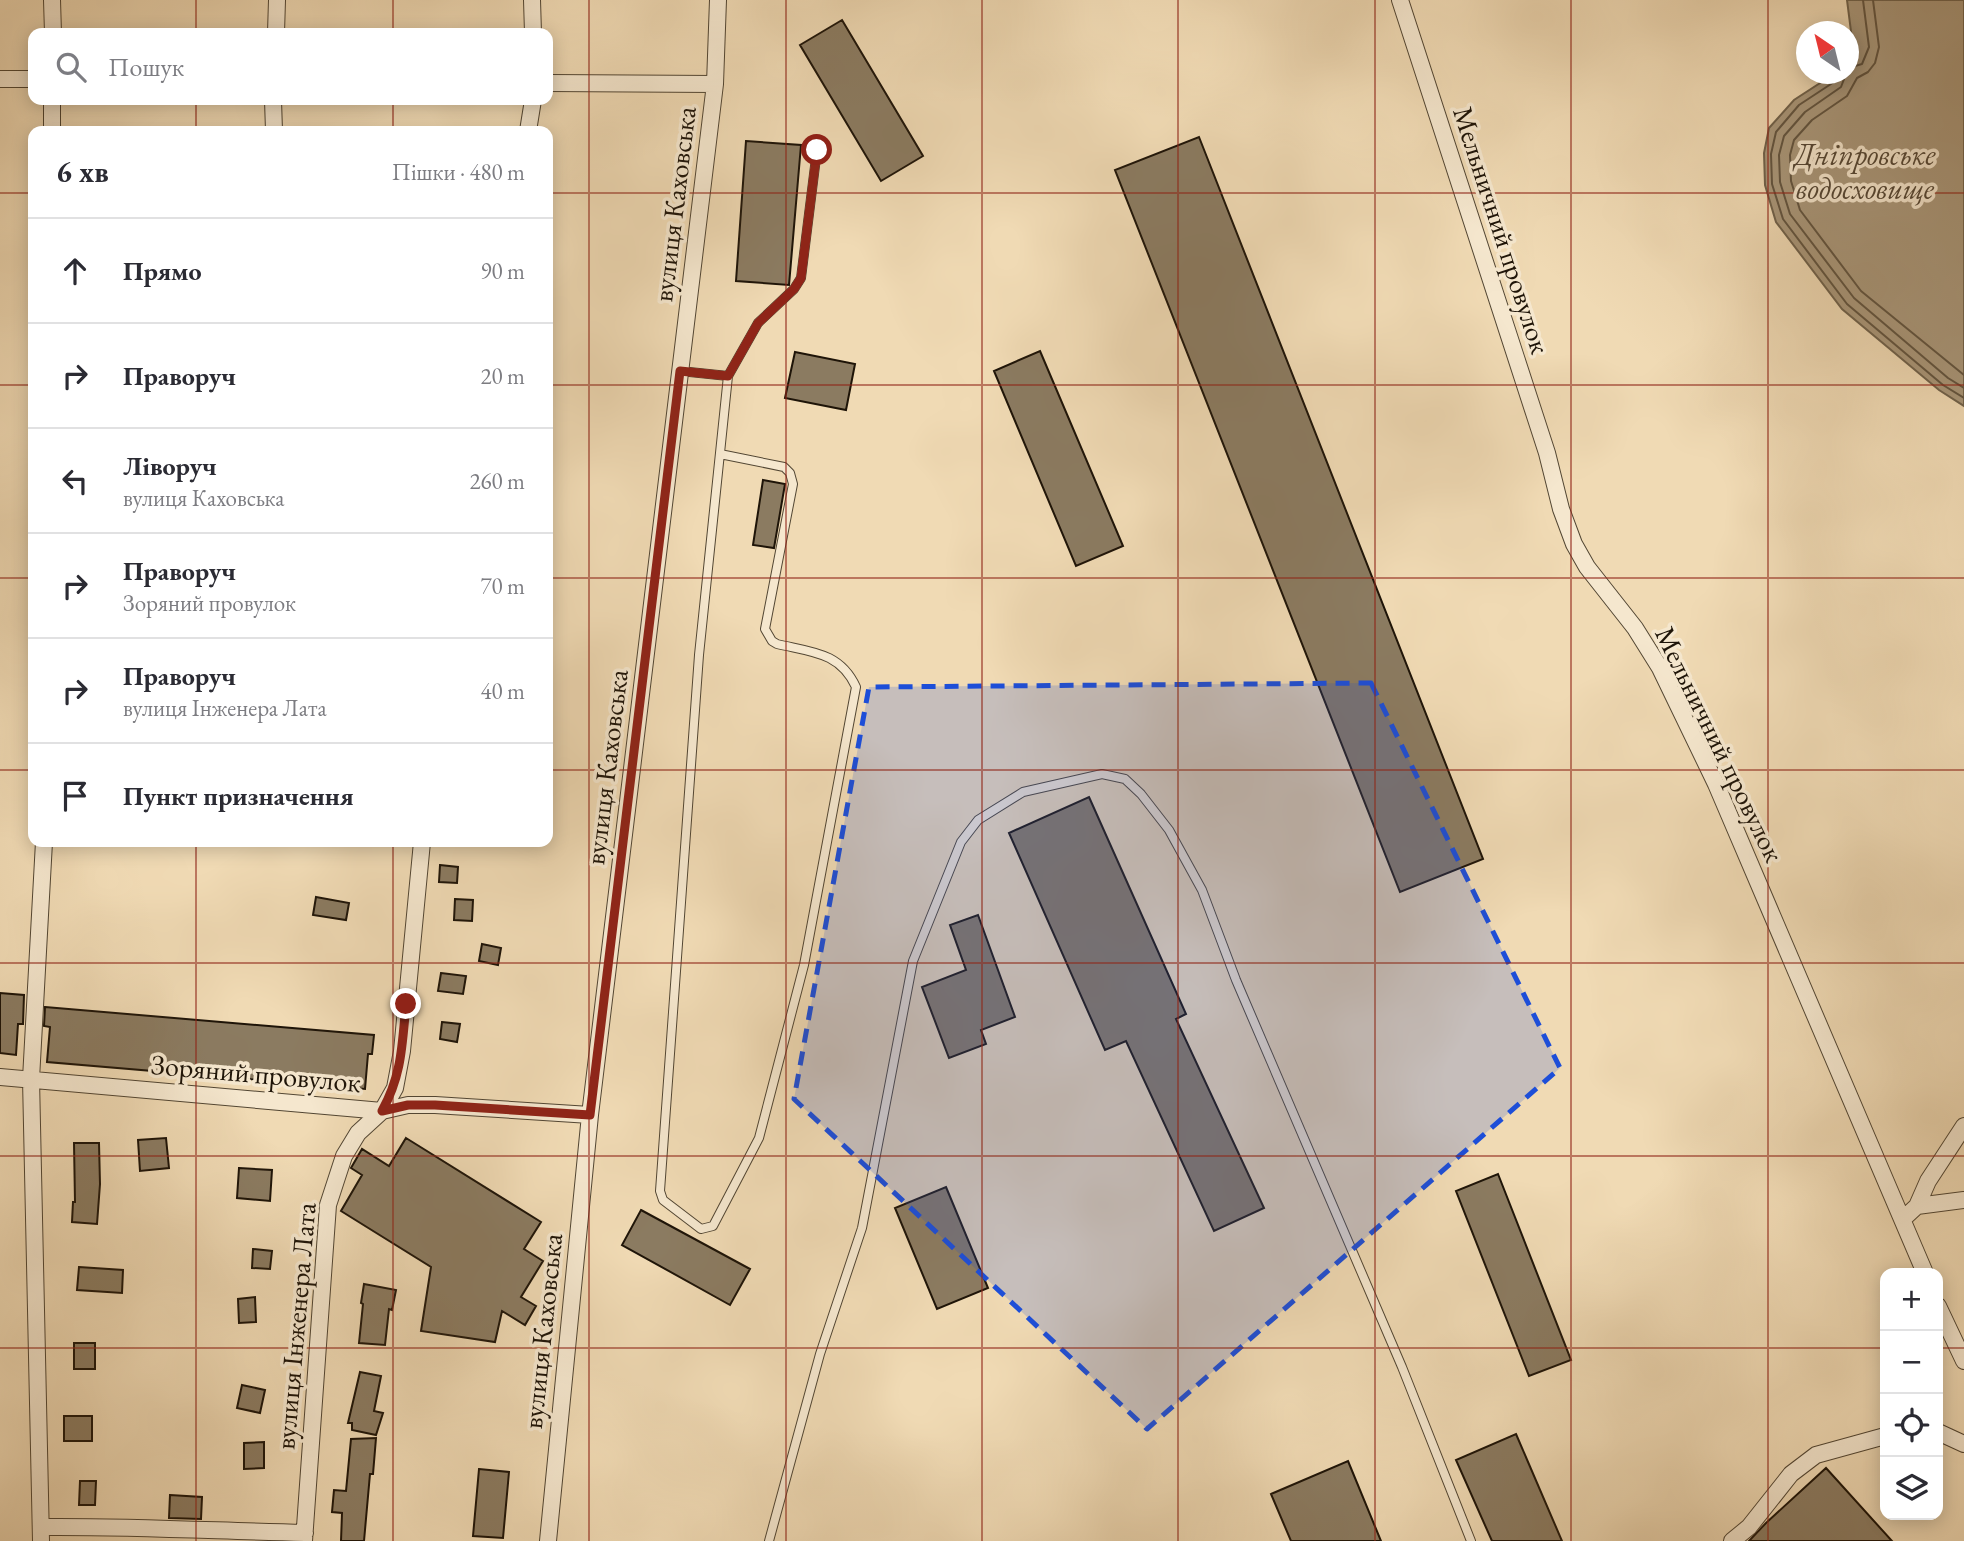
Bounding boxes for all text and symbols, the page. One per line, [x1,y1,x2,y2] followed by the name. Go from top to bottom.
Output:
[1796,21,1859,84] north arrow
[28,28,553,105] search box
[52,48,90,86] icon: search
[108,50,184,84] text: Пошук
[1445,102,1559,358] street label: Мельничний провулок
[644,103,704,304] street label: вулиця Каховська
[801,134,832,165] route start
[1792,135,1936,208] water label: Дніпровське водосховище
[56,152,109,191] text: 6 хв
[392,157,525,187] text: Пішки · 480 m
[56,252,94,290] icon: ahead
[123,254,202,288] text: Прямо
[480,256,525,286] text: 90 m
[56,357,94,395] icon: right
[123,359,236,393] text: Праворуч
[480,361,525,391] text: 20 m
[123,449,217,483] text: Ліворуч
[56,462,94,500] icon: left
[469,466,525,496] text: 260 m
[123,483,284,513] text: вулиця Каховська
[123,554,236,588] text: Праворуч
[56,567,94,605] icon: right
[480,571,525,601] text: 70 m
[123,588,296,618] text: Зоряний провулок
[1647,620,1793,868] street label: Мельничний провулок
[123,659,236,693] text: Праворуч
[576,666,636,867] street label: вулиця Каховська
[56,672,94,710] icon: right
[480,676,525,706] text: 40 m
[123,693,327,723] text: вулиця Інженера Лата
[56,777,94,815] icon: arrive
[123,779,354,813] text: Пункт призначення
[390,988,421,1019] route end
[149,1046,363,1100] street label: Зоряний провулок
[266,1200,324,1451] street label: вулиця Інженера Лата
[514,1231,570,1431] street label: вулиця Каховська
[1880,1268,1943,1520] map controls
[1880,1268,1943,1331] button: +
[1880,1331,1943,1394] button: −
[1880,1394,1943,1457] button: locate
[1880,1457,1943,1520] button: layers

